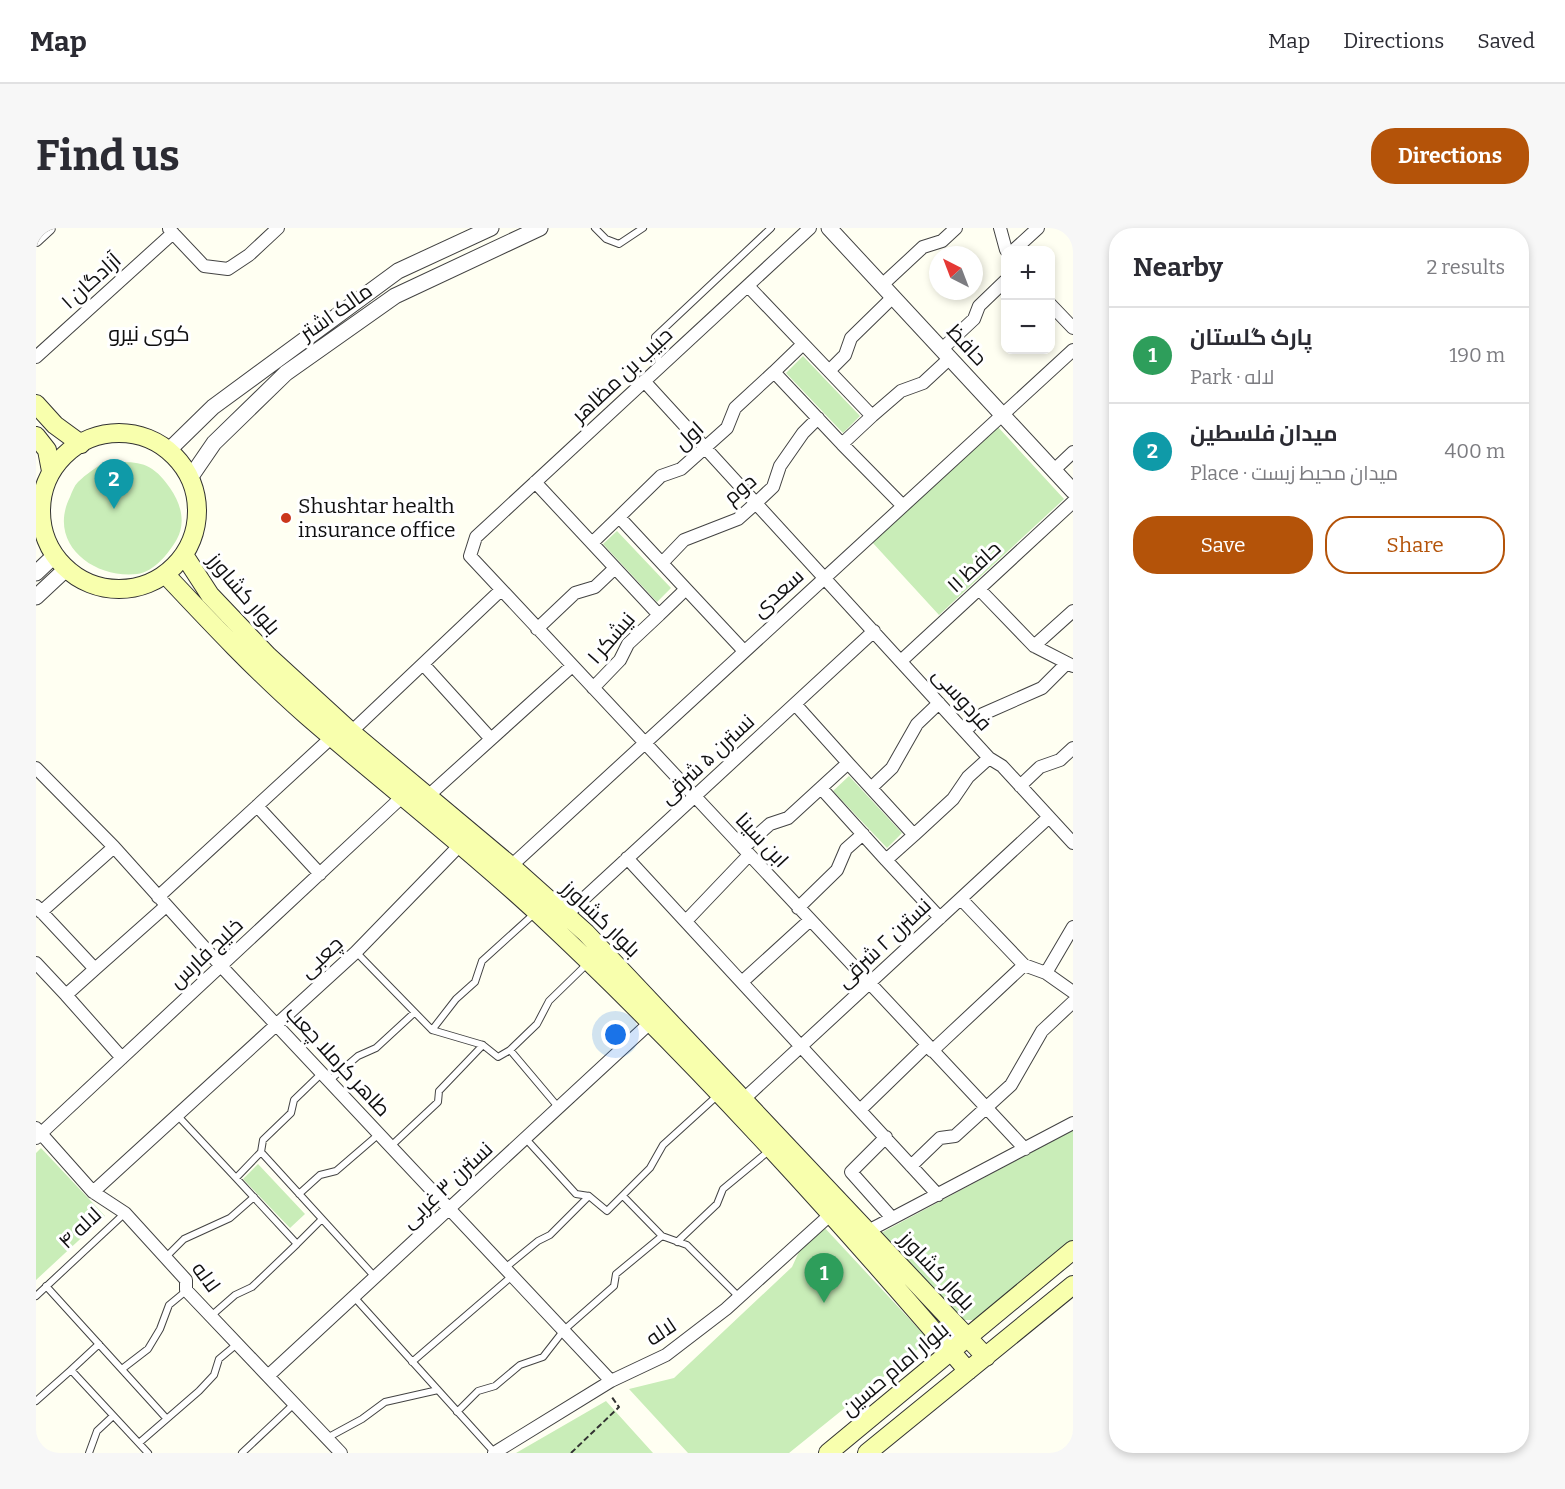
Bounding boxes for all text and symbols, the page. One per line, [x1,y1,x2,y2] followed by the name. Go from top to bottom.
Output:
[30,25,87,58] text: Map
[1268,28,1310,54] text: Map
[1343,28,1444,54] text: Directions
[1477,28,1535,54] text: Saved
[1371,128,1529,184] button: Directions
[36,131,180,181] text: Find us
[929,246,983,300] north arrow
[1001,246,1055,354] map controls
[1001,246,1055,300] button: +
[56,247,127,315] street label: آزادگان ۱
[1133,252,1223,283] text: Nearby
[1426,255,1505,279] text: 2 results
[294,278,377,347] street label: مالک اشتر
[1001,300,1055,354] button: −
[941,319,993,371] street label: حافظ
[108,320,190,347] district label: کوی نیرو
[565,322,678,429] street label: حبیب بن مظاهر
[1190,324,1312,351] text: پارک گلستان
[1148,343,1157,367] text: 1
[1449,343,1505,367] text: 190 m
[1190,365,1274,389] text: Park · لاله
[669,416,709,456] street label: اول
[1190,420,1337,447] text: میدان فلسطین
[1147,439,1158,463] text: 2
[1445,439,1505,463] text: 400 m
[94,460,134,509] pin: 2
[1190,461,1398,485] text: Place · میدان محیط زیست
[718,468,762,511] street label: دوم
[298,493,455,543] place label: Shushtar health insurance office
[279,511,293,525] marker: Shushtar health insurance office
[1133,516,1313,574] button: Save
[1325,516,1505,574] button: Share
[942,535,1006,599] street label: حافظ ۱۱
[201,547,286,640] street label: بلوار کشاورز
[747,563,809,623] street label: سعدی
[581,607,641,669] street label: نیشکر ۱
[927,662,997,736] street label: فردوسی
[654,708,760,810] street label: نسترن ۵ شرقی
[730,807,794,873] street label: ابن سینا
[555,874,646,963] street label: بلوار کشاورز
[831,893,937,993] street label: نسترن ۲ شرقی
[164,912,249,994] street label: خلیج فارس
[294,931,349,984] street label: چعبی
[279,1000,396,1123] street label: طاهر کرملا چعب
[601,1020,630,1049] your location
[396,1136,498,1234] street label: نسترن ۳ غربی
[53,1202,107,1254] street label: لاله ۴
[893,1225,980,1316] street label: بلوار کشاورز
[804,1254,844,1303] pin: 1
[186,1257,226,1297] street label: لاله
[641,1312,681,1352] street label: لاله
[836,1316,955,1422] street label: بلوار امام حسین

